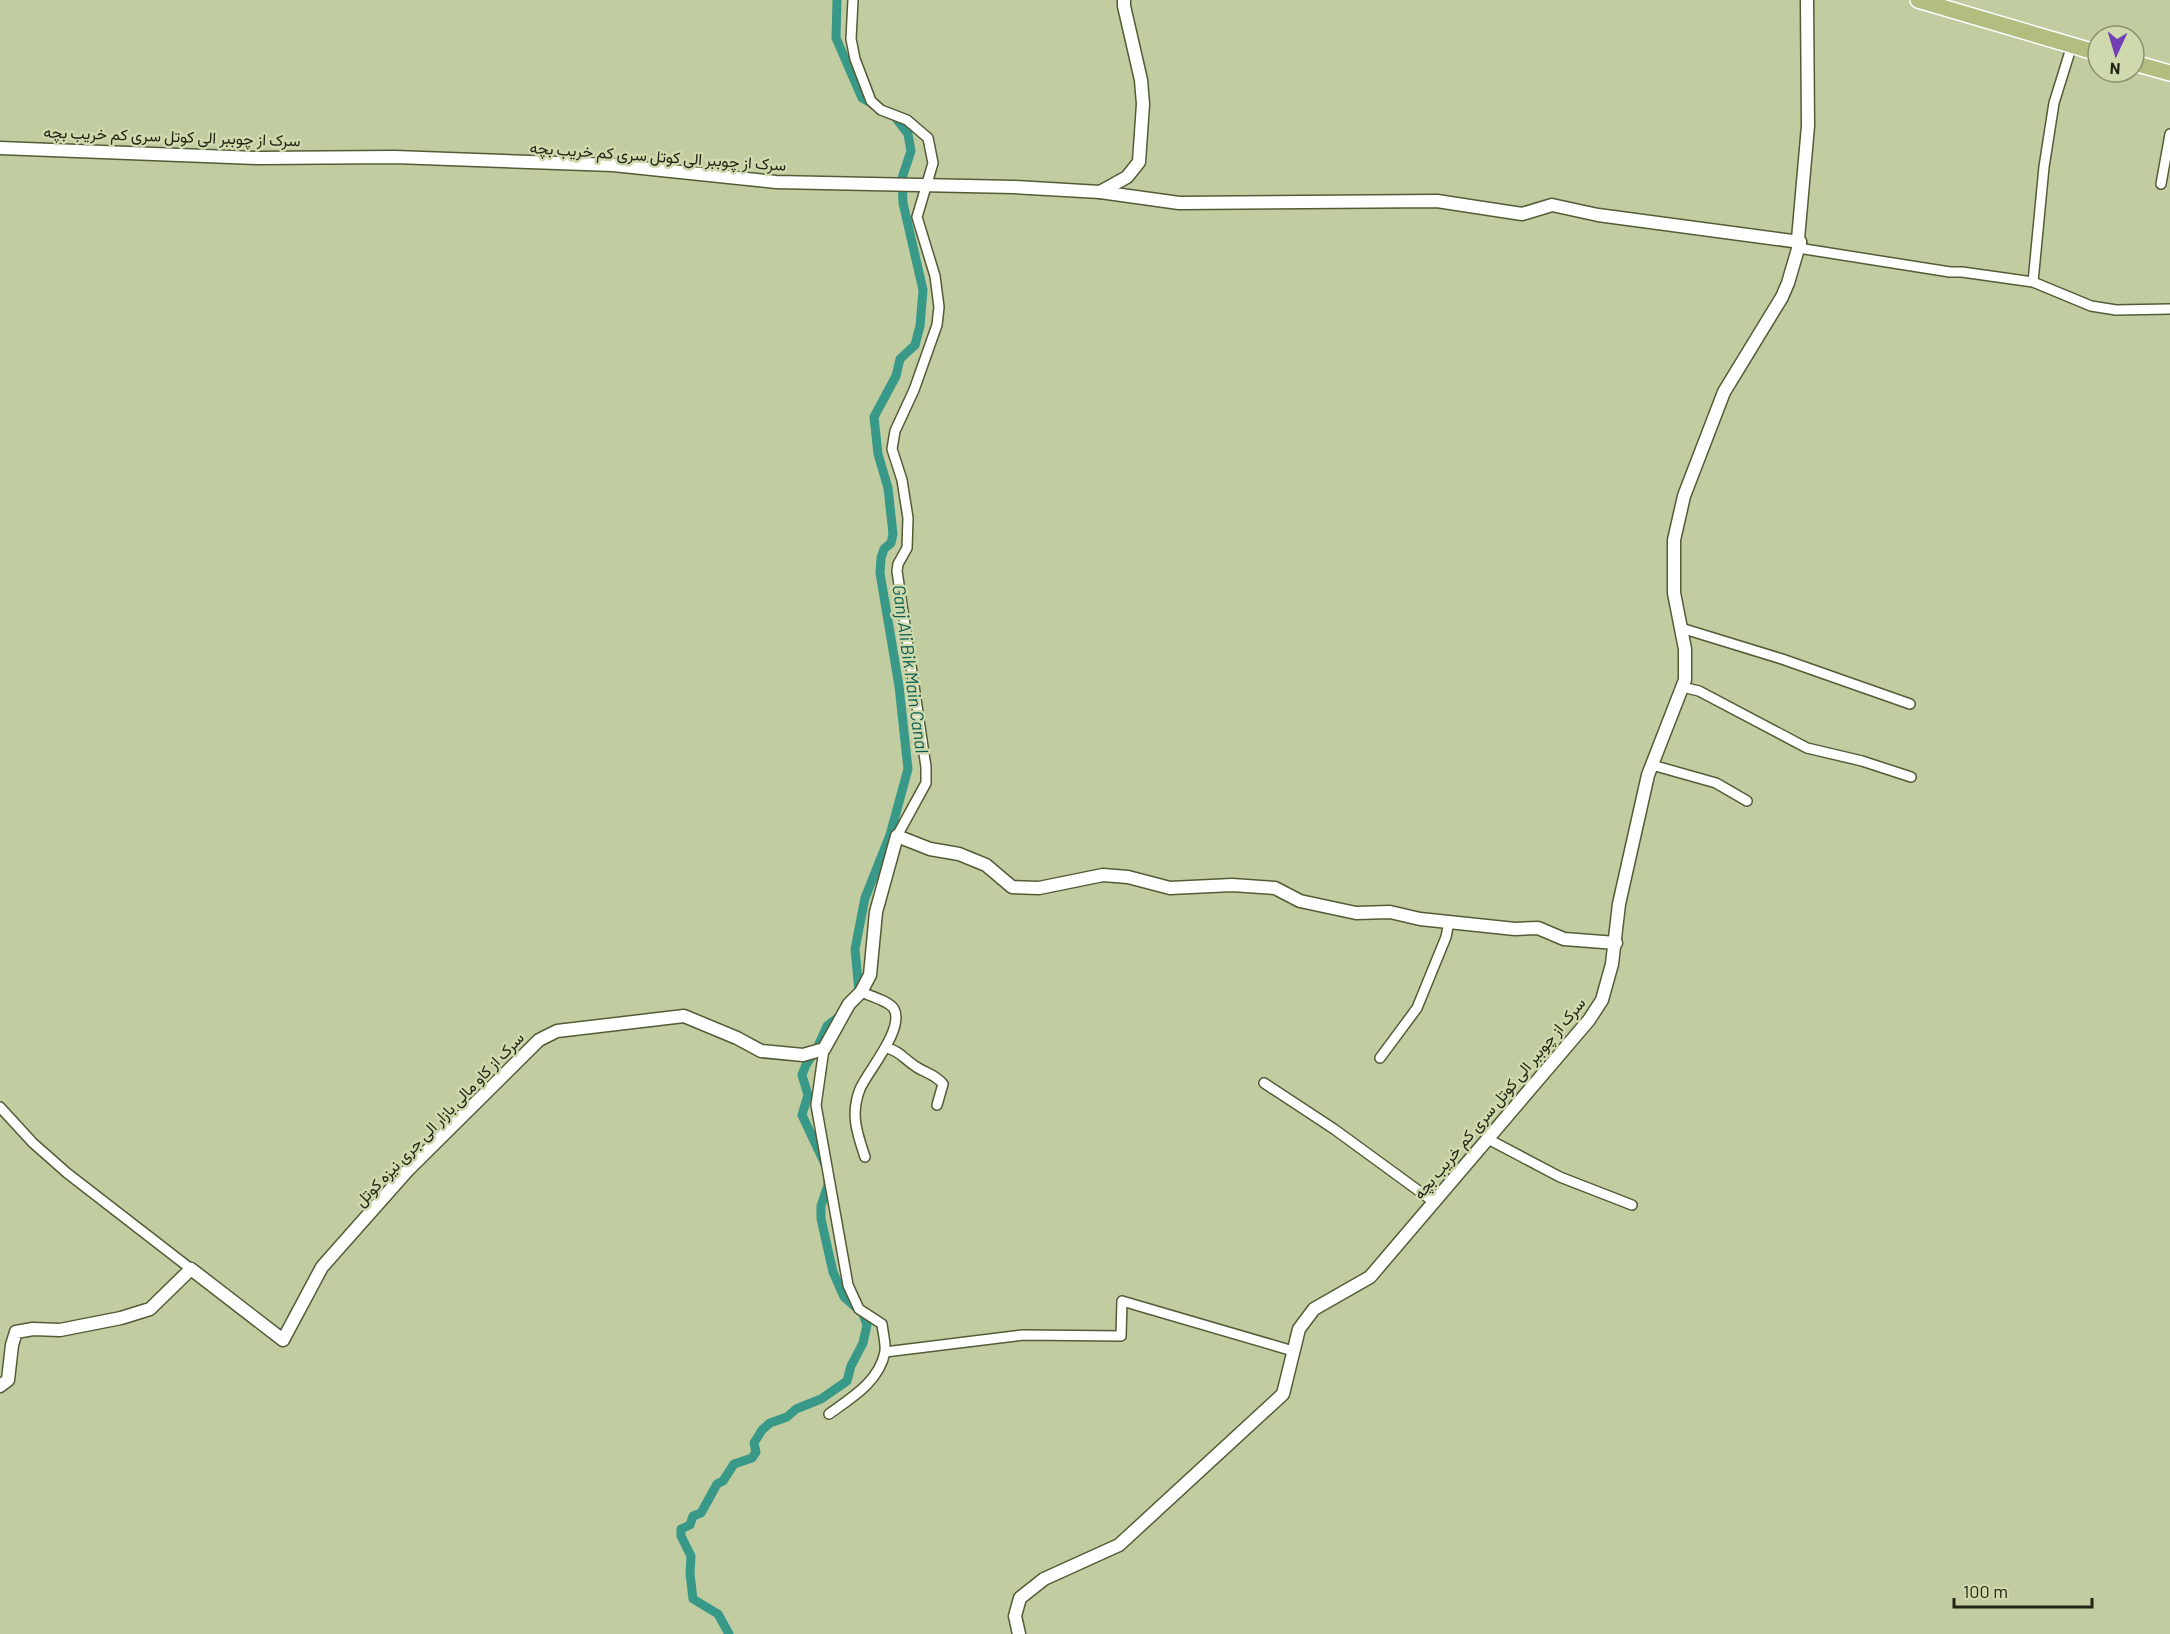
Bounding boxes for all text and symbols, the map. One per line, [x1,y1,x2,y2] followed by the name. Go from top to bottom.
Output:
[2086,24,2146,84] north arrow
[2109,60,2121,79] text: N
[43,122,301,152] street label: سرک از چوببر الی کوتل سری کم خریب بچه
[529,137,787,177] street label: سرک از چوببر الی کوتل سری کم خریب بچه
[888,583,934,754] water label: Ganj Ali Bik Main Canal
[1409,993,1591,1204] street label: سرک از چوببر الی کوتل سری کم خریب بچه
[350,1027,529,1211] street label: سرک از کاو مالی بازار الی جری نیزه کوتل
[1954,1571,2092,1609] scale bar
[1963,1580,2008,1602] text: 100 m

